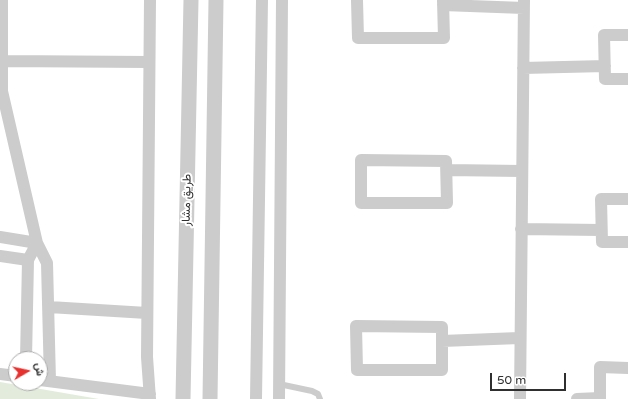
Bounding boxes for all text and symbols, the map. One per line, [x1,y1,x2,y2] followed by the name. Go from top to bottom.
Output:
[179,174,195,226] street label: طريق مشار
[8,351,48,391] north arrow
[32,362,47,377] text: ش
[492,365,568,391] scale bar
[497,373,526,387] text: 50 m

